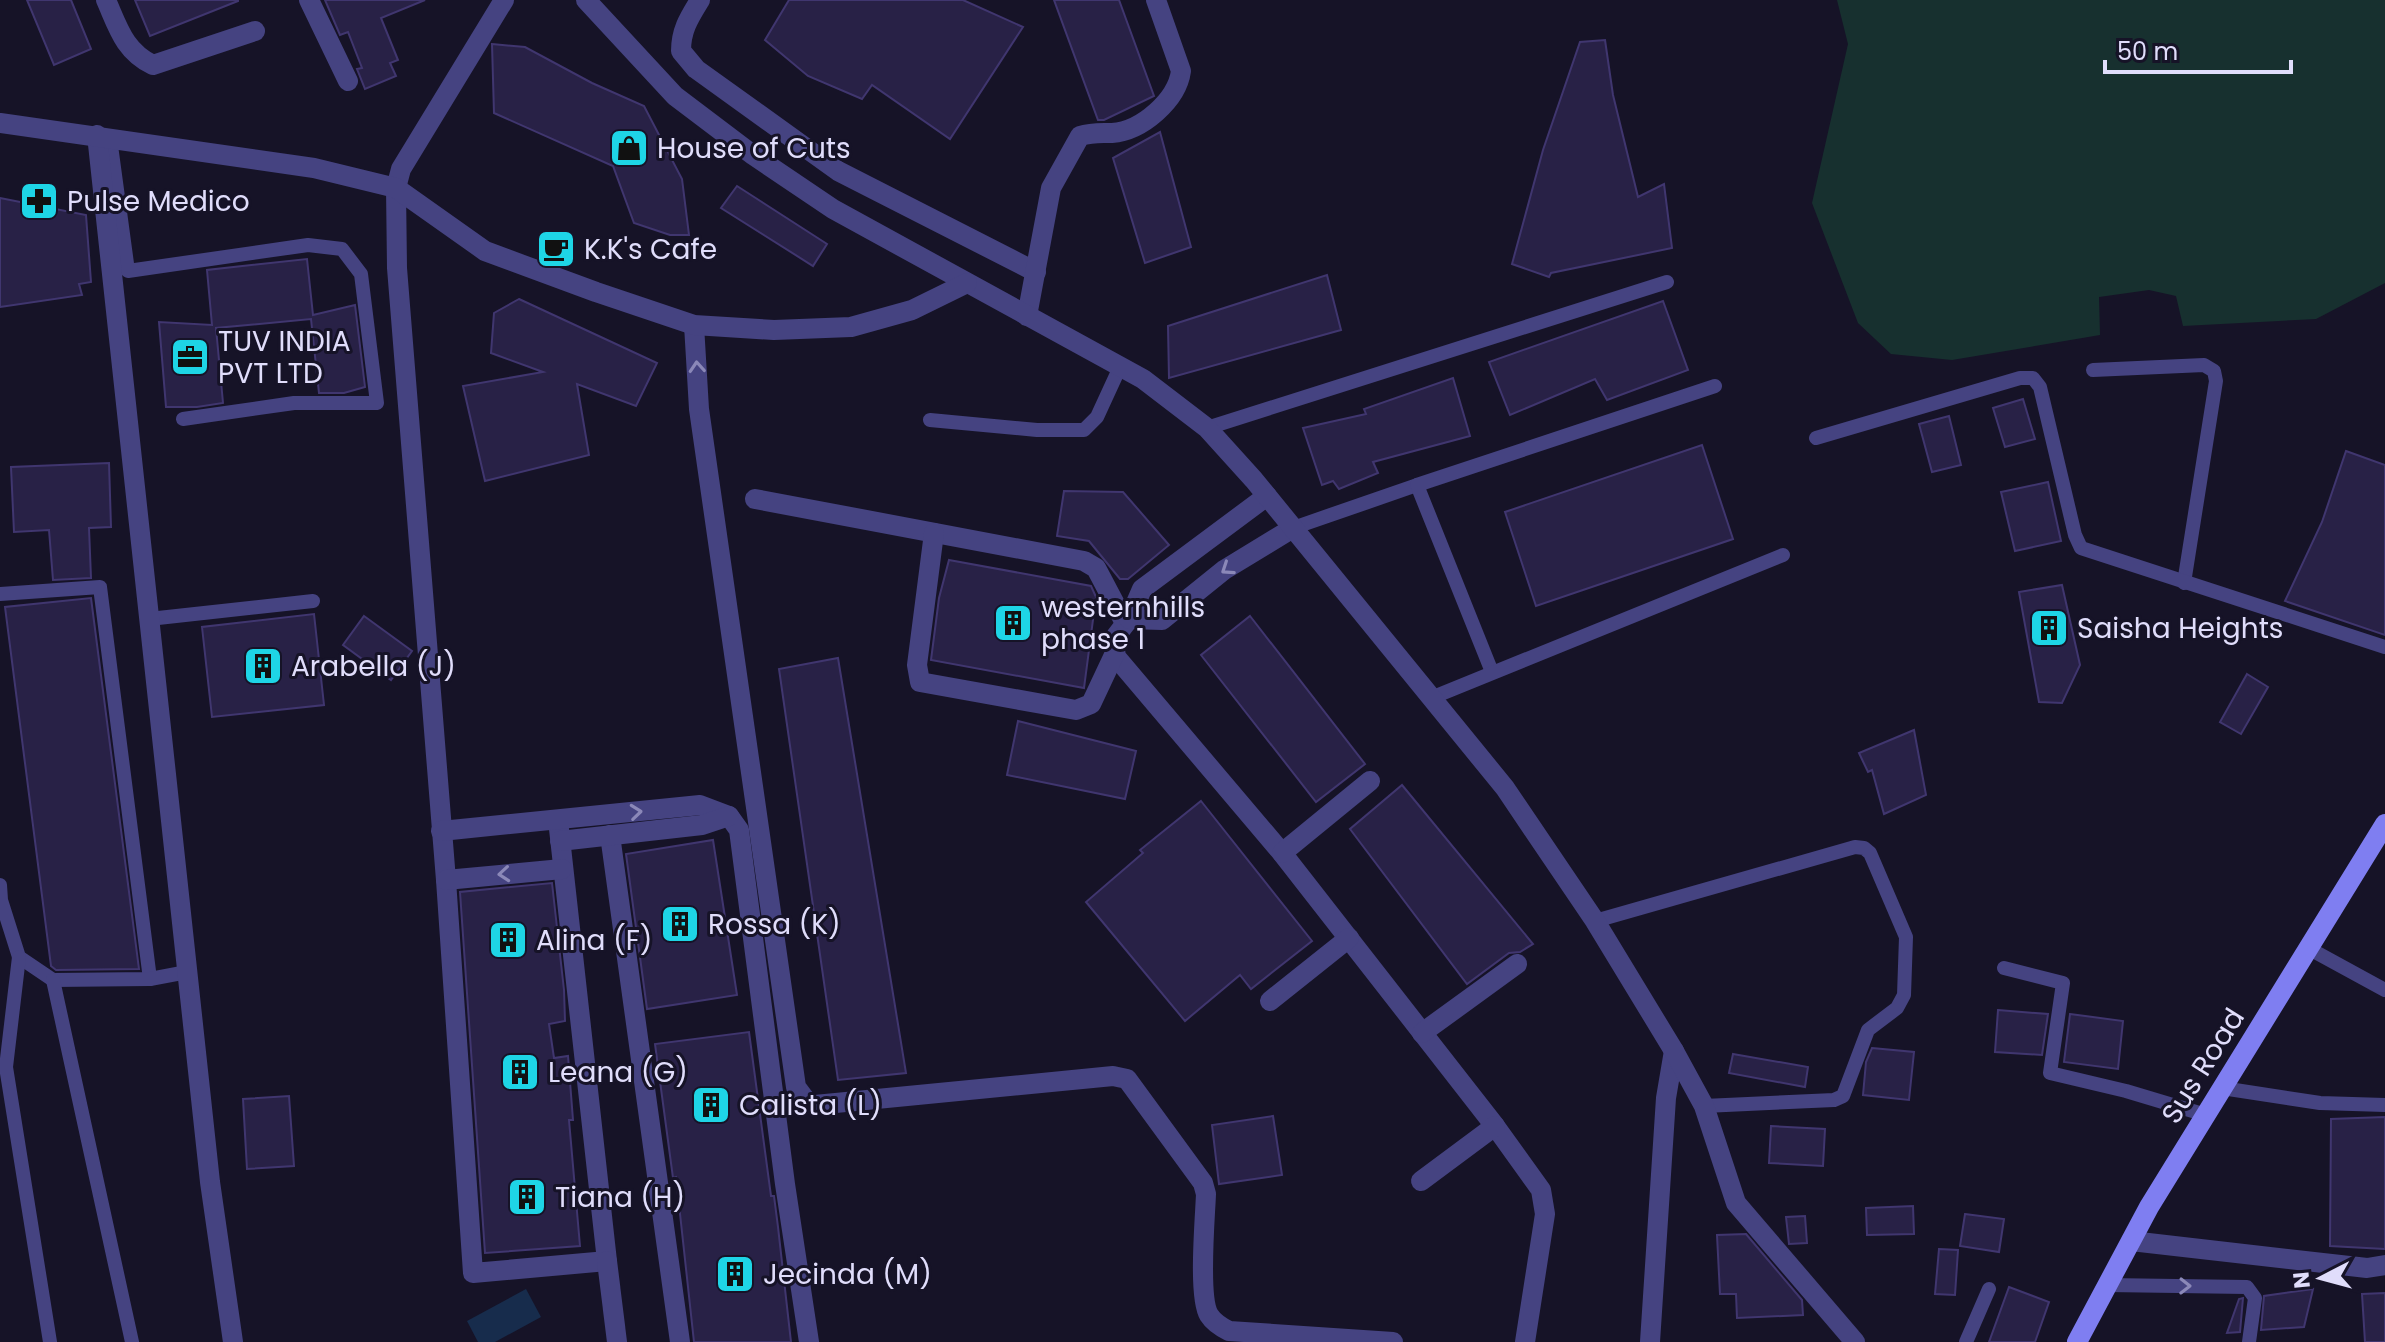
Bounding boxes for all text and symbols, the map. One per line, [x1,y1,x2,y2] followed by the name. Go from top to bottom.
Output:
[2105,24,2291,74] scale bar
[2117,35,2178,68] text: 50 m
[608,127,650,169] shop icon: House of Cuts
[657,129,851,168] place label: House of Cuts
[18,180,60,222] pharmacy icon: Pulse Medico
[67,182,250,221] place label: Pulse Medico
[535,228,577,270] cafe icon: K.K's Cafe
[584,230,717,269] place label: K.K's Cafe
[218,322,351,393] place label: TUV INDIA PVT LTD
[169,336,211,378] office icon: TUV INDIA PVT LTD
[689,360,706,373] one-way arrow
[1221,559,1236,574] one-way arrow
[1041,588,1205,659] place label: westernhills phase 1
[992,602,1034,644] building icon: westernhills phase 1
[2028,607,2070,649] building icon: Saisha Heights
[2077,609,2283,648] place label: Saisha Heights
[242,645,284,687] building icon: Arabella (J)
[291,647,456,686] place label: Arabella (J)
[629,803,642,820] one-way arrow
[497,866,510,883] one-way arrow
[659,903,701,945] building icon: Rossa (K)
[708,905,841,944] place label: Rossa (K)
[487,919,529,961] building icon: Alina (F)
[536,921,653,960] place label: Alina (F)
[2152,1001,2254,1131] street label: Sus Road
[499,1051,541,1093] building icon: Leana (G)
[548,1053,688,1092] place label: Leana (G)
[690,1084,732,1126] building icon: Calista (L)
[739,1086,882,1125] place label: Calista (L)
[506,1176,548,1218] building icon: Tiana (H)
[555,1178,685,1217] place label: Tiana (H)
[2281,1238,2361,1318] north arrow
[714,1253,756,1295] building icon: Jecinda (M)
[763,1255,932,1294] place label: Jecinda (M)
[2285,1270,2318,1290] text: N
[2179,1277,2192,1295] one-way arrow

